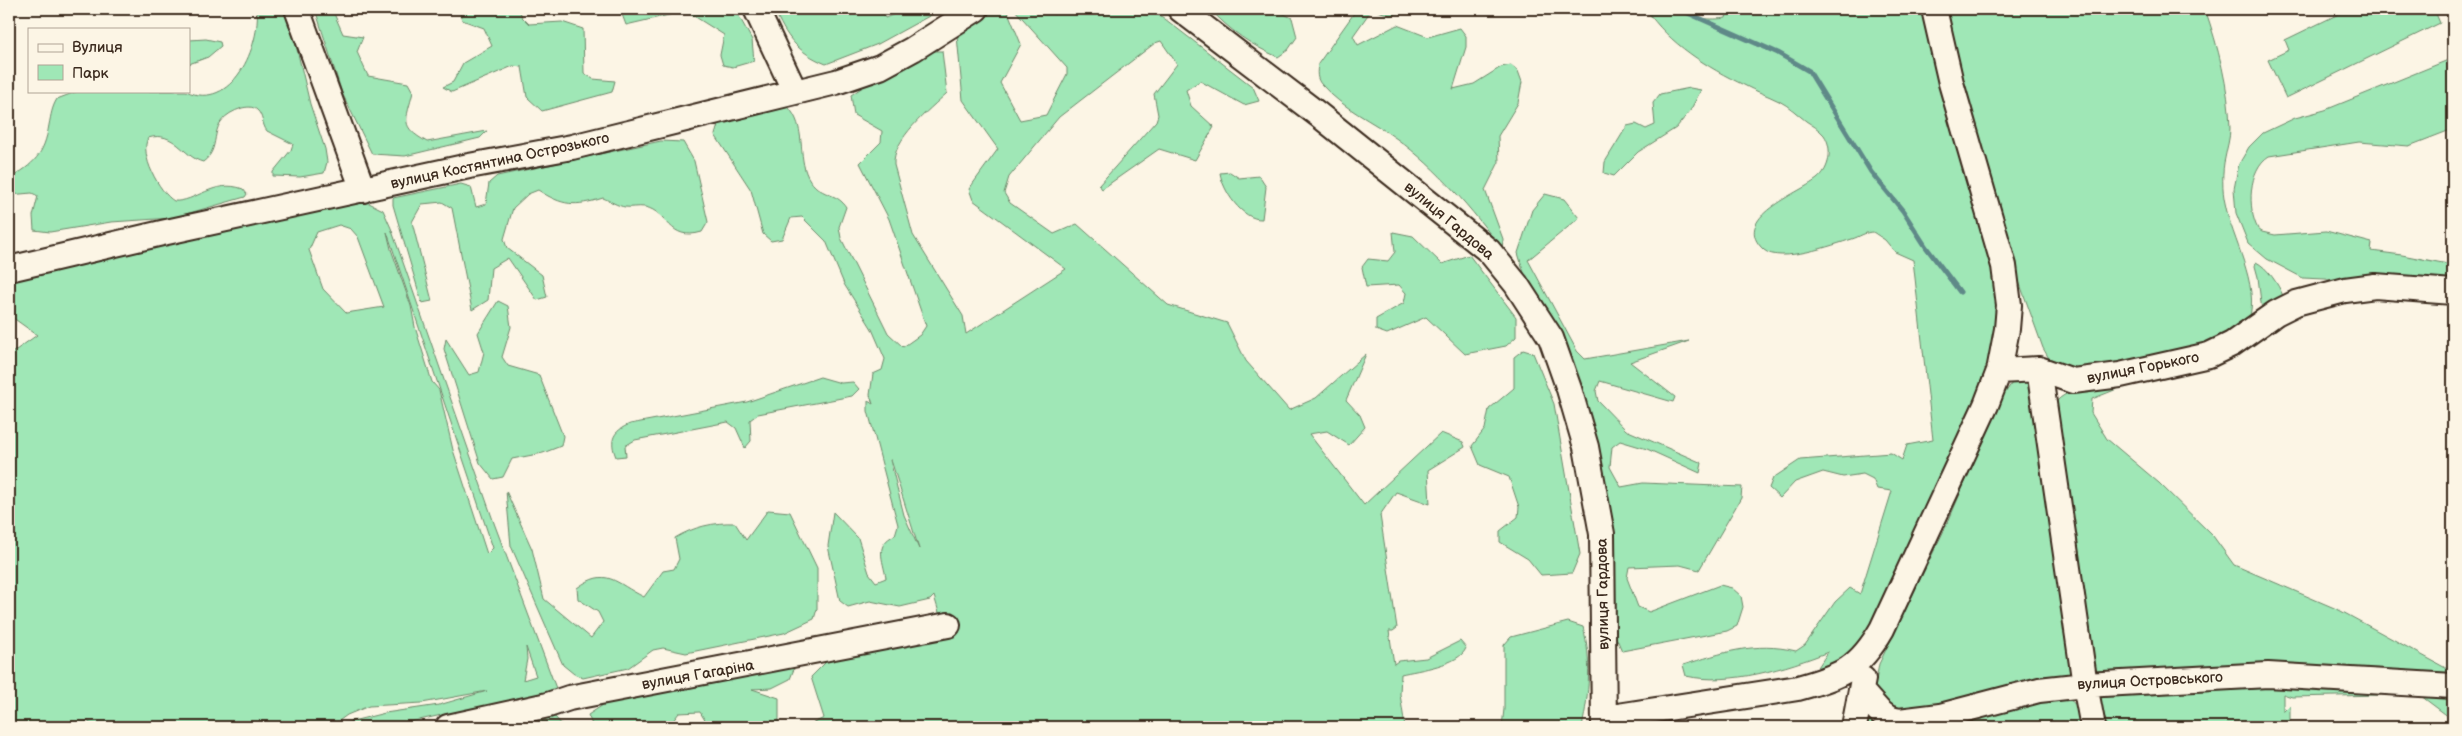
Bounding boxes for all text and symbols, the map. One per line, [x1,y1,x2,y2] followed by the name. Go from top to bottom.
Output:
[28,28,190,92] legend
[72,38,123,57] text: Вулиця
[72,64,109,83] text: Парк
[389,128,611,193] street label: вулиця Костянтина Острозького
[1400,178,1498,264] street label: вулиця Гардова
[2085,348,2201,388] street label: вулиця Горького
[1593,538,1613,650] street label: вулиця Гардова
[640,656,756,694] street label: вулиця Гагаріна
[2077,668,2223,694] street label: вулиця Островського

